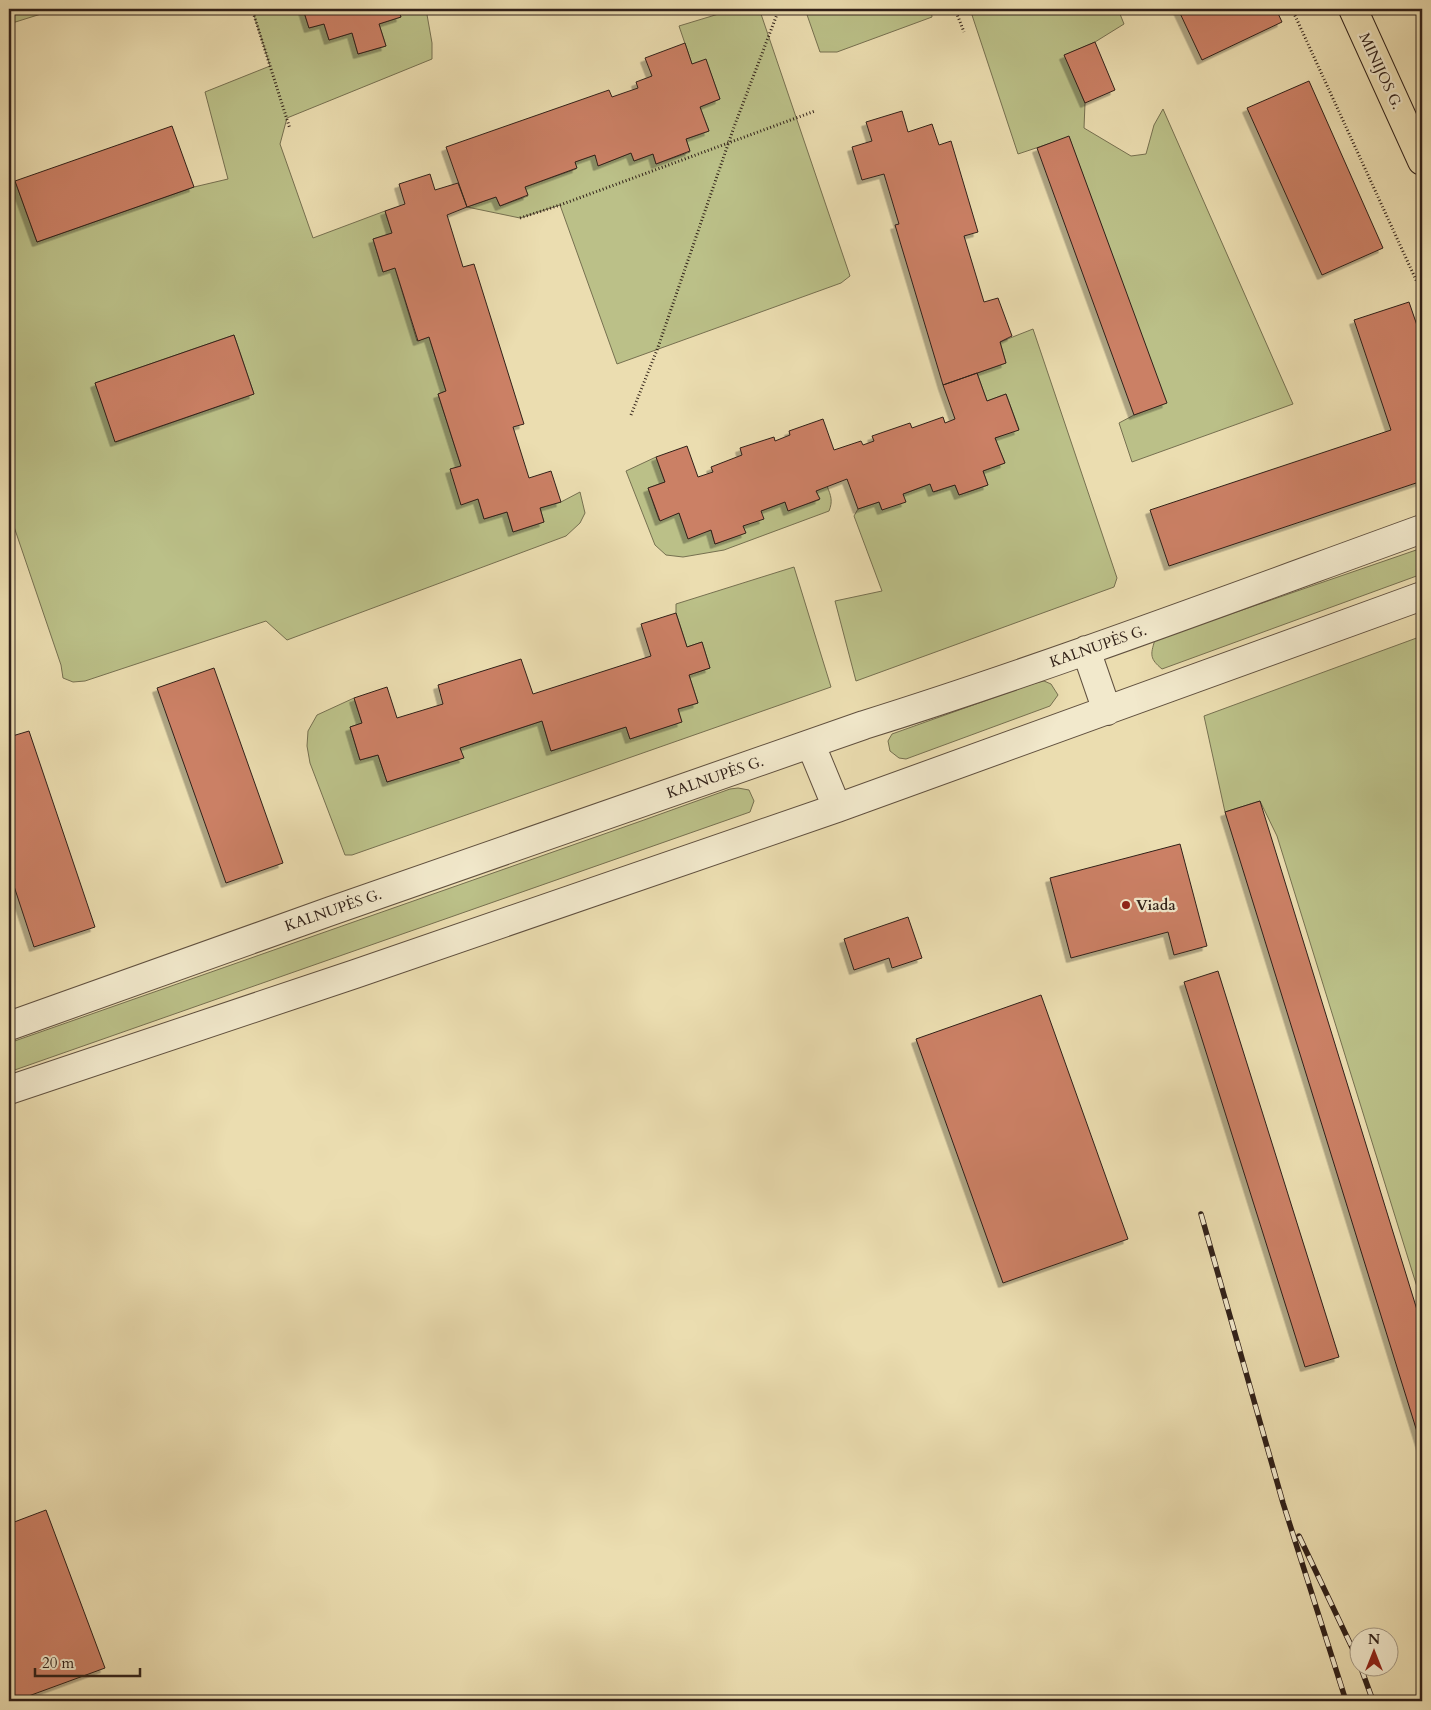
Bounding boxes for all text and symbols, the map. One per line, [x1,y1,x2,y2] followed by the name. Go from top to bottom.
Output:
[1355,29,1407,113] street label: MINIJOS G.
[1047,620,1149,672] street label: KALNUPĖS G.
[664,751,766,803] street label: KALNUPĖS G.
[282,884,384,936] street label: KALNUPĖS G.
[1136,895,1176,915] place label: Viada
[1120,899,1132,911] marker: Viada
[1348,1628,1398,1678] north arrow
[1368,1630,1380,1649] text: N
[35,1645,140,1677] scale bar
[42,1653,74,1673] text: 20 m

